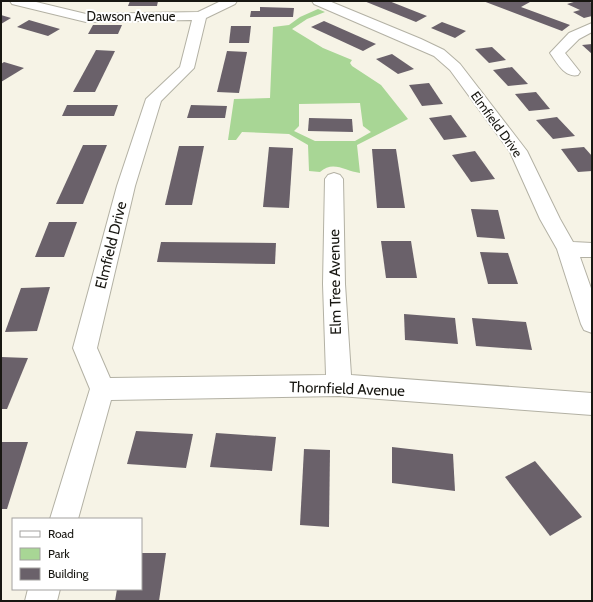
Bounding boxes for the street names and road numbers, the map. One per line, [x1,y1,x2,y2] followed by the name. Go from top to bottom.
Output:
[87,8,176,24] street label: Dawson Avenue
[468,88,526,160] street label: Elmfield Drive
[91,199,131,291] street label: Elmfield Drive
[325,229,345,335] street label: Elm Tree Avenue
[289,378,406,400] street label: Thornfield Avenue

